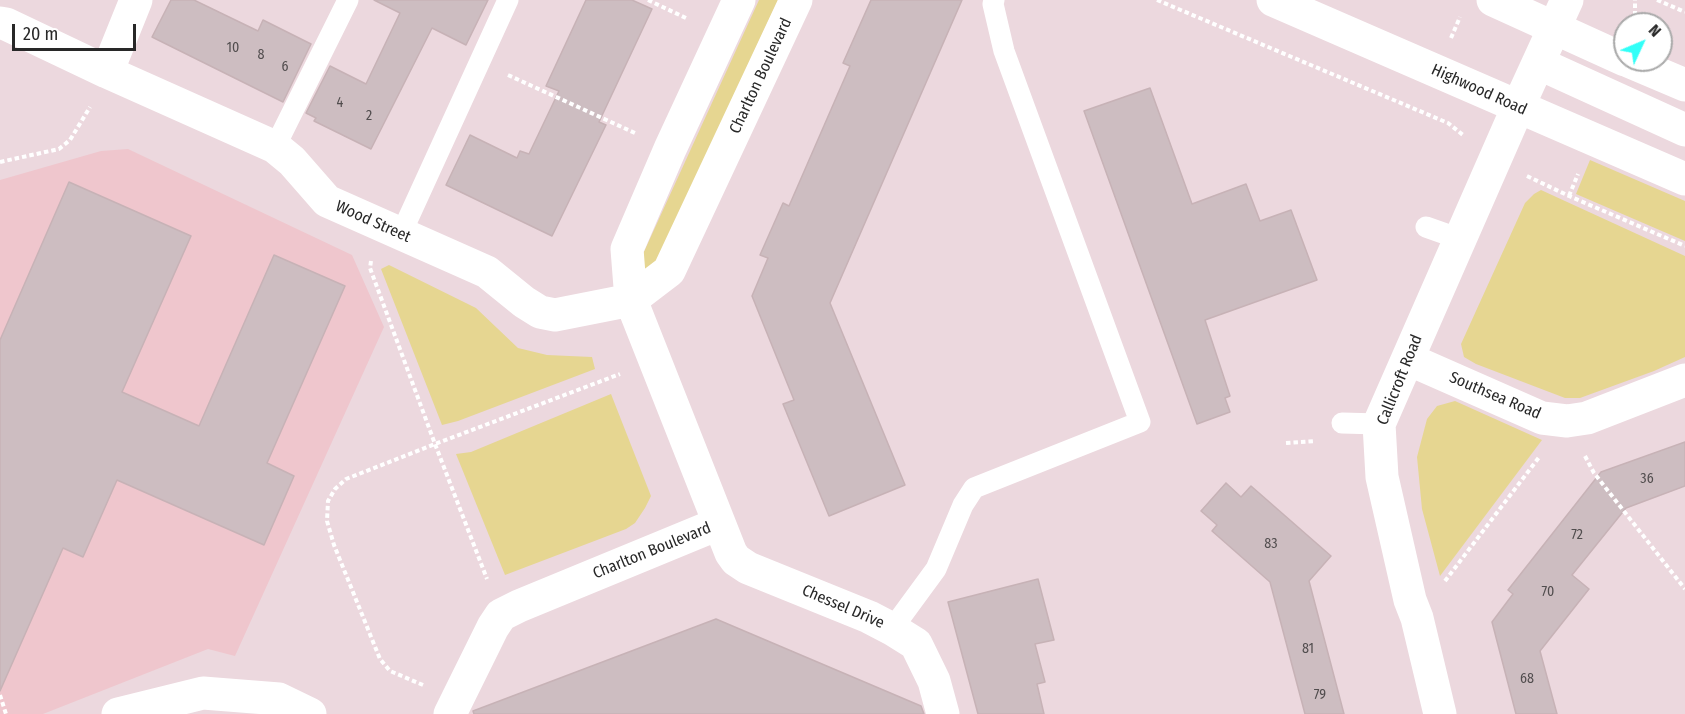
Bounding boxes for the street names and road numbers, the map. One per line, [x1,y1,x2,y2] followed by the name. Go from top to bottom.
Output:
[726,15,796,137] street label: Charlton Boulevard
[1428,60,1530,120] street label: Highwood Road
[332,197,414,247] street label: Wood Street
[1373,332,1427,428] street label: Callicroft Road
[1446,368,1544,424] street label: Southsea Road
[590,519,714,583] street label: Charlton Boulevard
[799,581,887,633] street label: Chessel Drive

